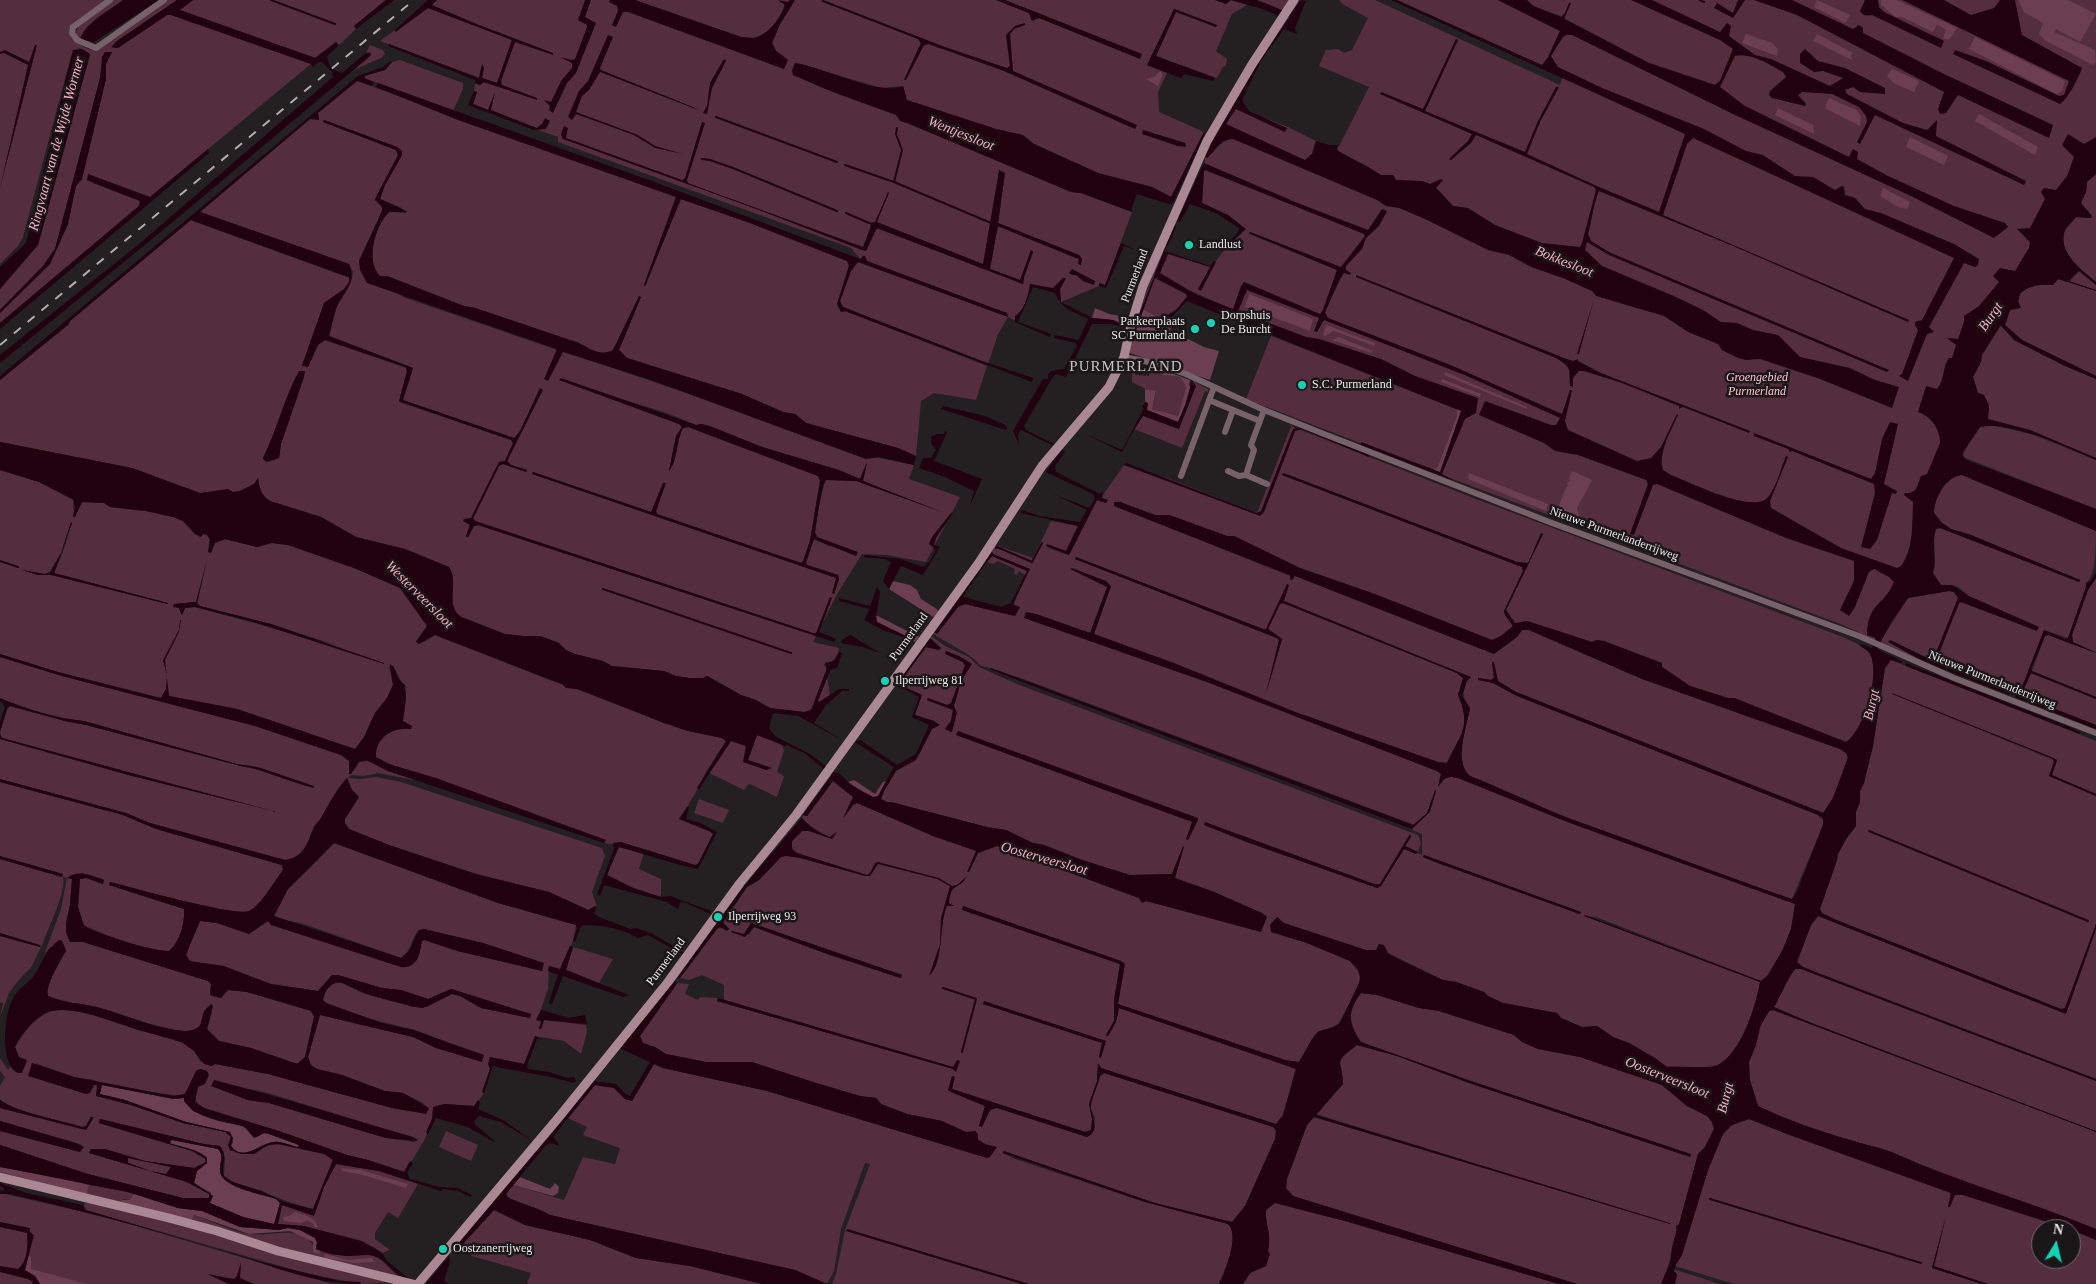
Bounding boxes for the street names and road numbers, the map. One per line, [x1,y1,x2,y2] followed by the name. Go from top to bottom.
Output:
[1118,247,1152,305] street label: Purmerland
[1548,504,1680,564] street label: Nieuwe Purmerlanderrijweg
[887,610,931,664] street label: Purmerland
[1926,648,2058,712] street label: Nieuwe Purmerlanderrijweg
[643,935,689,989] street label: Purmerland

